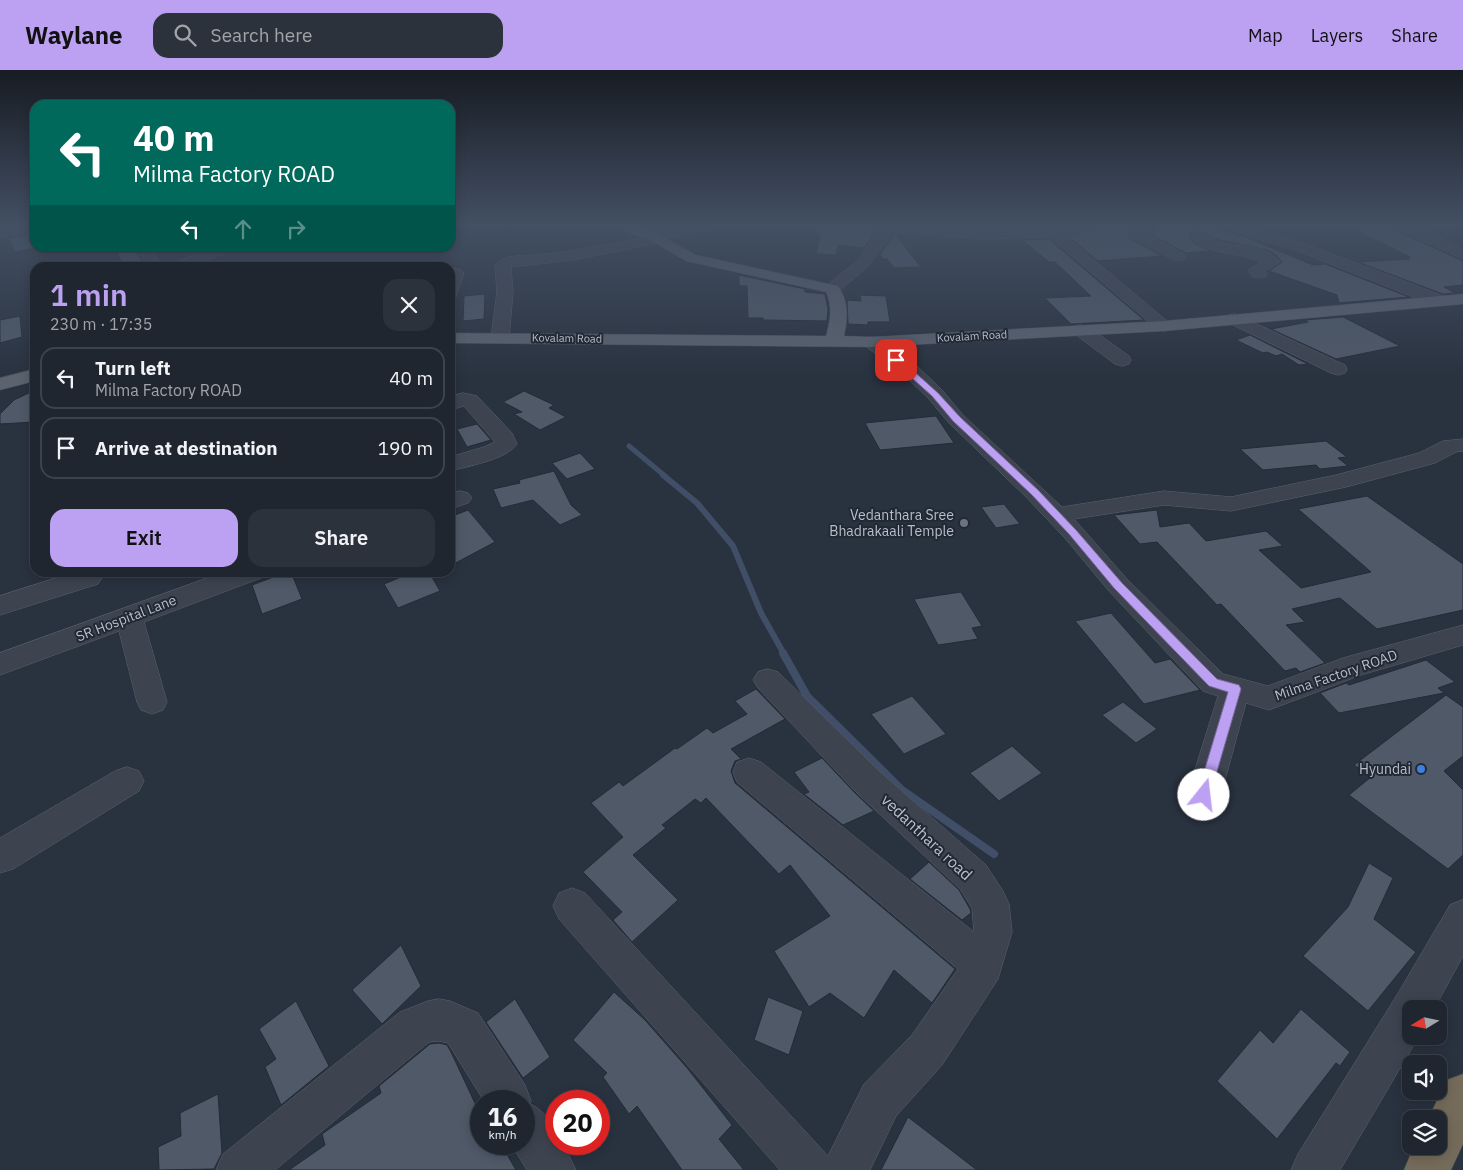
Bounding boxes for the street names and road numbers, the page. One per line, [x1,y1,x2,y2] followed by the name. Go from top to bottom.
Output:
[937,327,1007,345] street label: Kovalam Road
[532,330,602,346] street label: Kovalam Road
[73,590,179,645] street label: SR Hospital Lane
[1272,646,1400,704] street label: Milma Factory ROAD
[877,790,977,884] street label: vedanthara road

